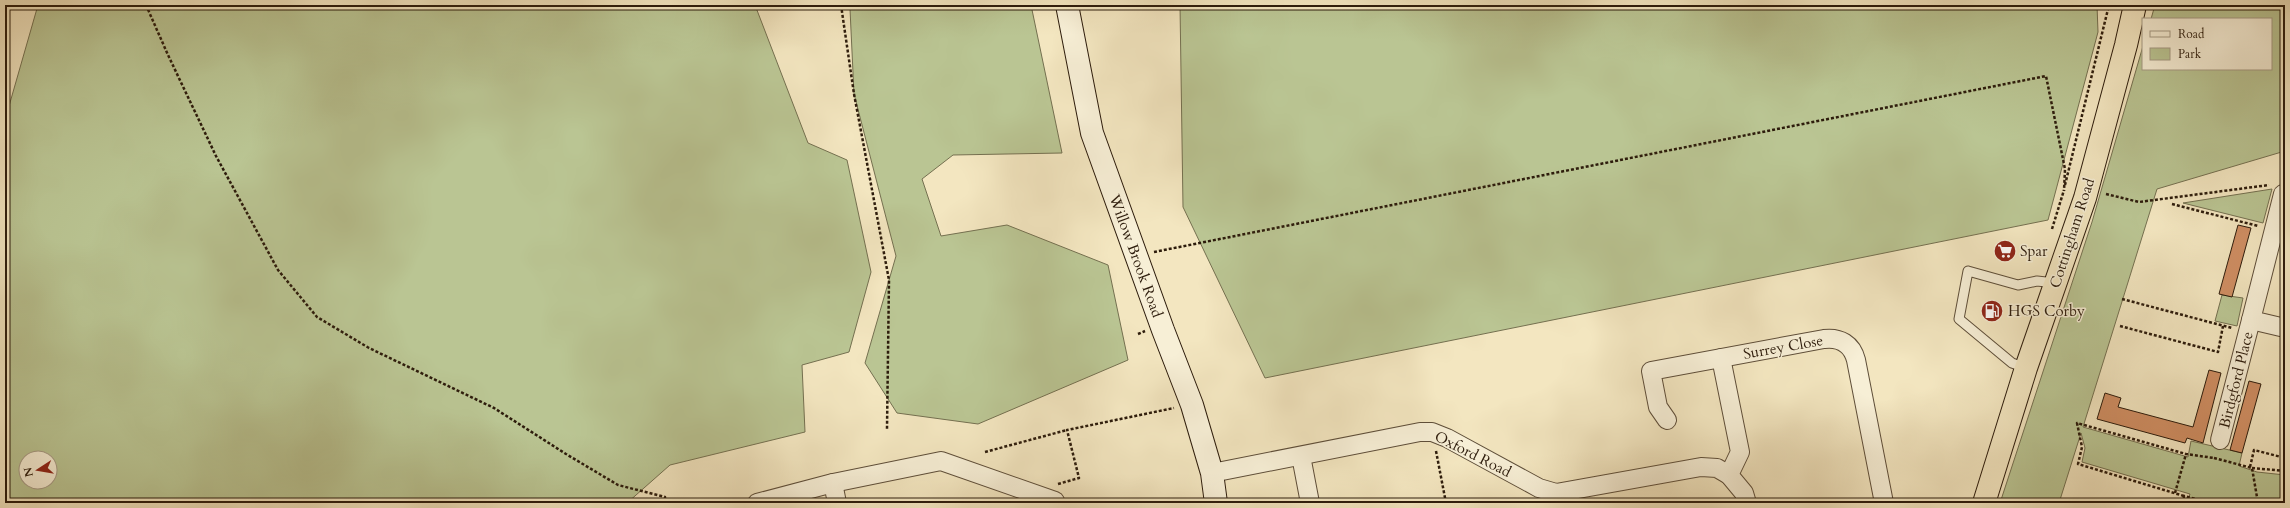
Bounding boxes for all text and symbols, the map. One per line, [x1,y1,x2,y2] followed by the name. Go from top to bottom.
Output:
[2142,18,2272,70] legend
[2178,26,2205,42] text: Road
[2178,46,2202,62] text: Park
[2045,175,2099,291] street label: Cottingham Road
[1104,191,1168,320] street label: Willow Brook Road
[1992,238,2018,264] supermarket icon: Spar
[2020,241,2048,261] place label: Spar
[1979,298,2005,324] fuel station icon: HGS Corby
[2008,301,2085,321] place label: HGS Corby
[2214,329,2258,431] street label: Birdgford Place
[1742,330,1825,364] street label: Surrey Close
[1431,426,1515,482] street label: Oxford Road
[18,450,58,490] north arrow
[20,465,37,478] text: N

